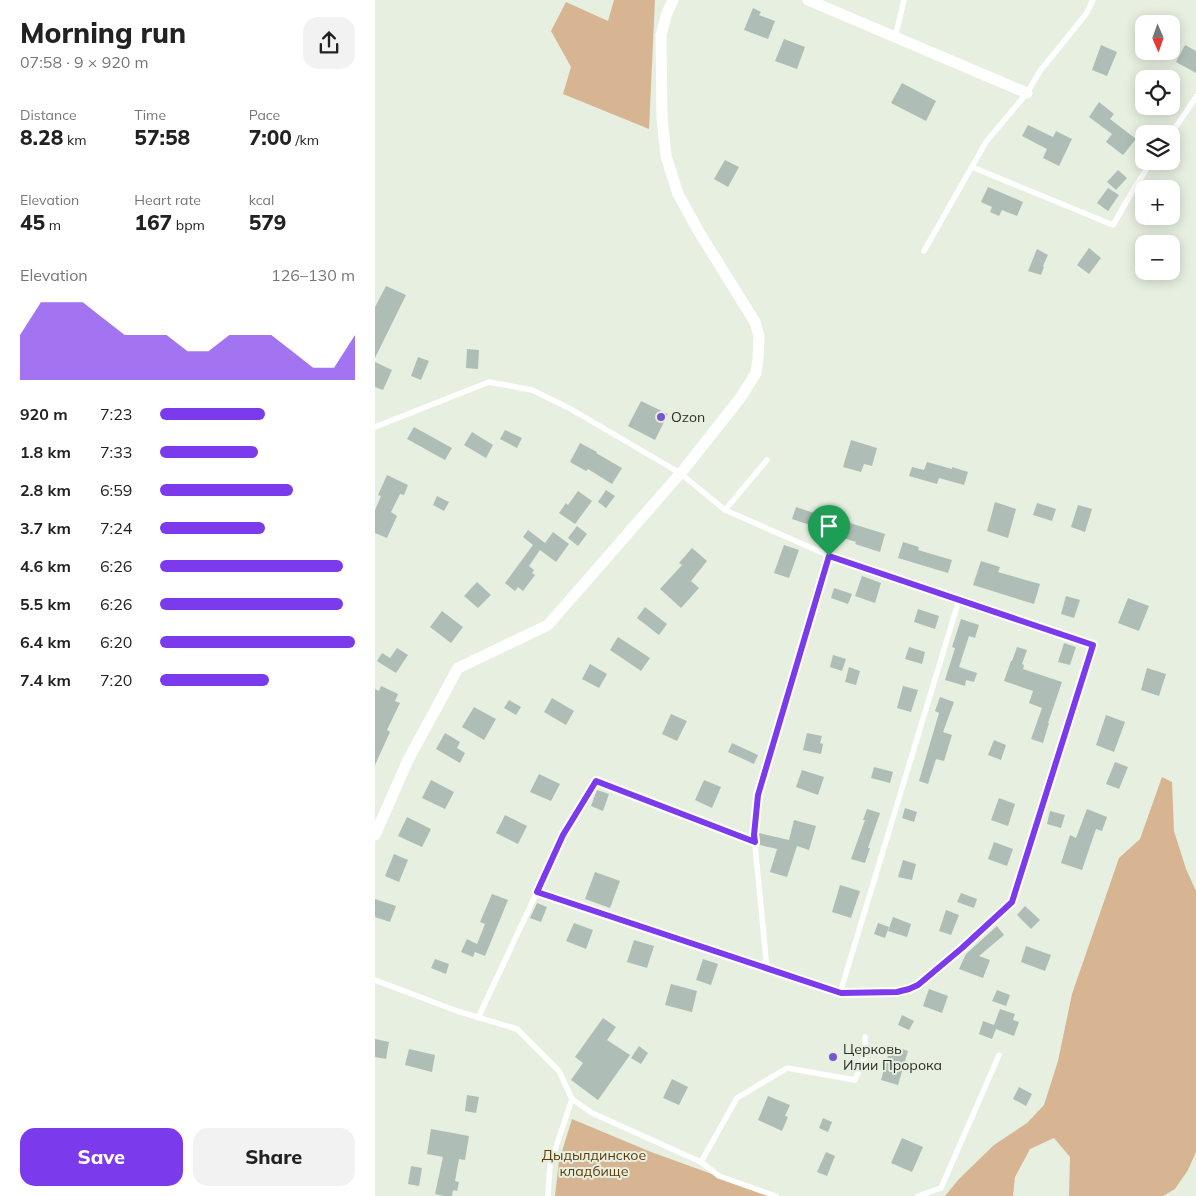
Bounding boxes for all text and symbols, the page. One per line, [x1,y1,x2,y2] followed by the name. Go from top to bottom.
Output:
[20,15,186,50] text: Morning run
[1135,15,1180,60] north arrow
[1135,15,1180,280] map controls
[303,17,355,69] button: share
[20,52,149,72] text: 07:58 · 9 × 920 m
[1135,70,1180,115] button: locate
[20,106,77,124] text: Distance
[134,106,166,124] text: Time
[249,106,280,124] text: Pace
[20,124,63,150] text: 8.28
[134,124,190,150] text: 57:58
[249,124,292,150] text: 7:00
[1135,125,1180,170] button: layers
[63,131,86,149] text: km
[292,131,319,149] text: /km
[1135,180,1180,225] button: +
[20,191,79,209] text: Elevation
[134,191,201,209] text: Heart rate
[249,191,274,209] text: kcal
[20,209,45,235] text: 45
[134,209,172,235] text: 167
[249,209,286,235] text: 579
[45,216,61,234] text: m
[172,216,205,234] text: bpm
[1135,235,1180,280] button: −
[20,265,88,285] text: Elevation
[271,265,355,285] text: 126–130 m
[20,404,68,424] text: 920 m
[100,404,132,424] text: 7:23
[671,408,705,426] place label: Ozon
[655,411,667,423] marker: Ozon
[20,442,71,462] text: 1.8 km
[100,442,132,462] text: 7:33
[20,480,71,500] text: 2.8 km
[100,480,132,500] text: 6:59
[808,505,850,556] pin
[815,512,843,540] icon: arrive
[20,518,71,538] text: 3.7 km
[100,518,132,538] text: 7:24
[20,556,71,576] text: 4.6 km
[100,556,132,576] text: 6:26
[20,594,71,614] text: 5.5 km
[100,594,132,614] text: 6:26
[20,632,71,652] text: 6.4 km
[100,632,132,652] text: 6:20
[20,670,71,690] text: 7.4 km
[100,670,132,690] text: 7:20
[843,1040,942,1074] place label: Церковь Илии Пророка
[827,1051,839,1063] marker: Церковь Илии Пророка
[20,1128,183,1186] button: Save
[193,1128,355,1186] button: Share
[542,1146,646,1180] park label: Дыдылдинское кладбище

